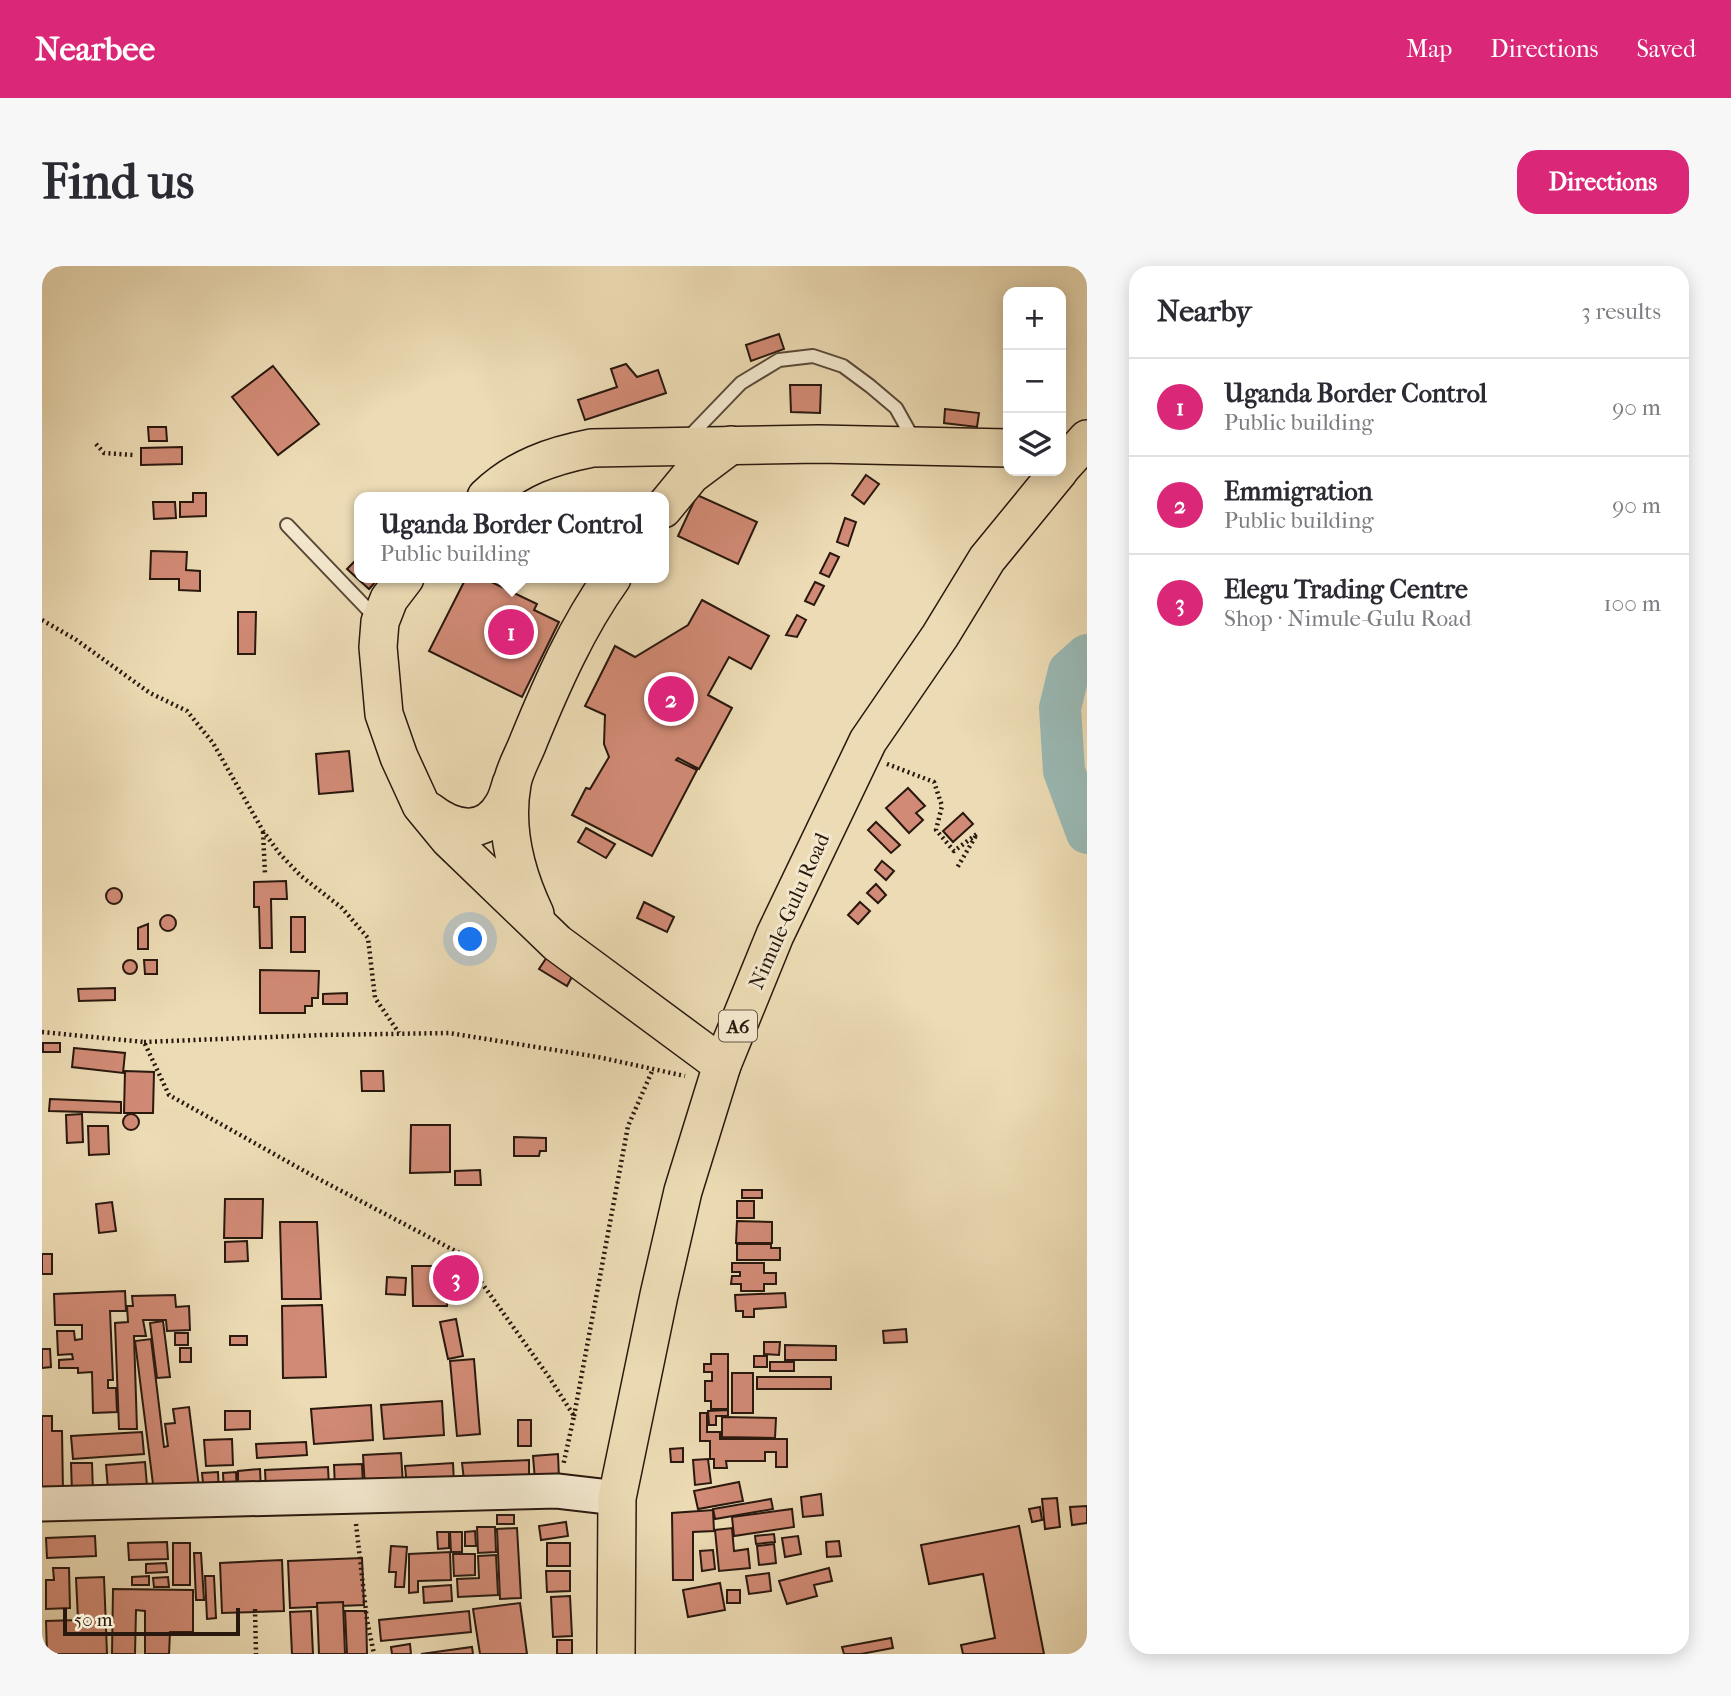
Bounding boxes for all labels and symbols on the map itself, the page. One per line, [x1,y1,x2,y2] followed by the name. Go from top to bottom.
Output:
[488,606,534,658] pin: 1
[648,673,694,725] pin: 2
[744,829,834,993] street label: Nimule-Gulu Road
[453,922,487,956] your location
[719,1010,757,1042] road number: A6
[433,1252,479,1304] pin: 3
[63,1605,240,1637] scale bar

